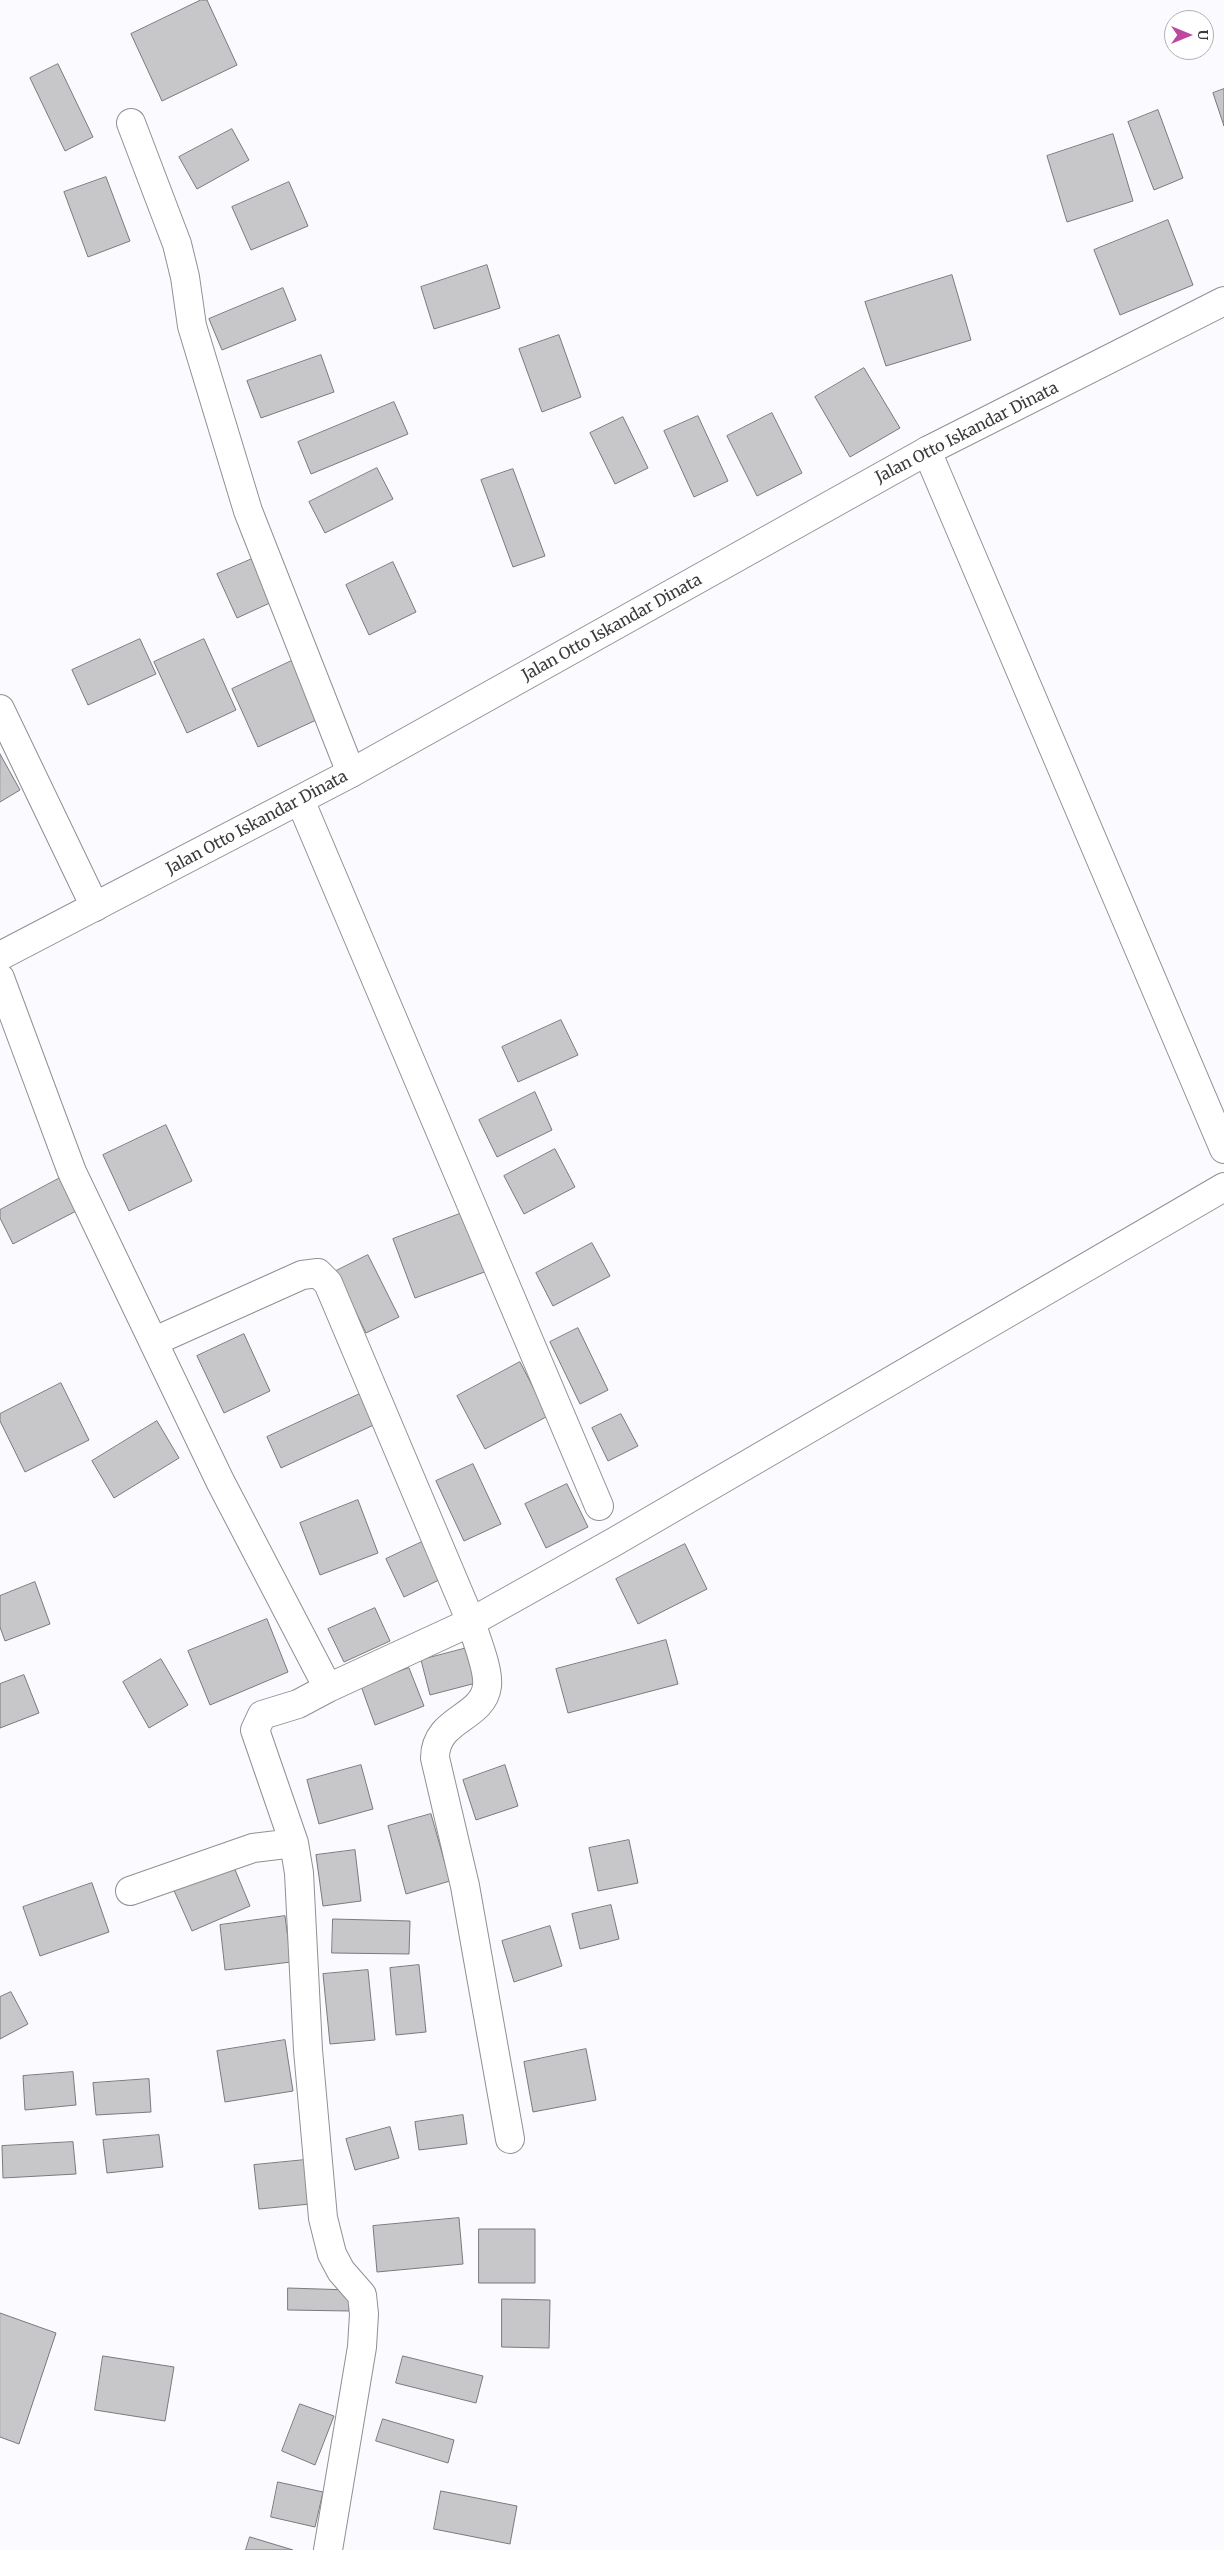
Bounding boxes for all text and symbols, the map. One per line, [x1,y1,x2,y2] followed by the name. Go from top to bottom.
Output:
[1164,10,1214,60] north arrow
[1194,30,1212,40] text: U
[872,378,1062,488] street label: Jalan Otto Iskandar Dinata
[519,571,705,685] street label: Jalan Otto Iskandar Dinata
[163,767,351,879] street label: Jalan Otto Iskandar Dinata

